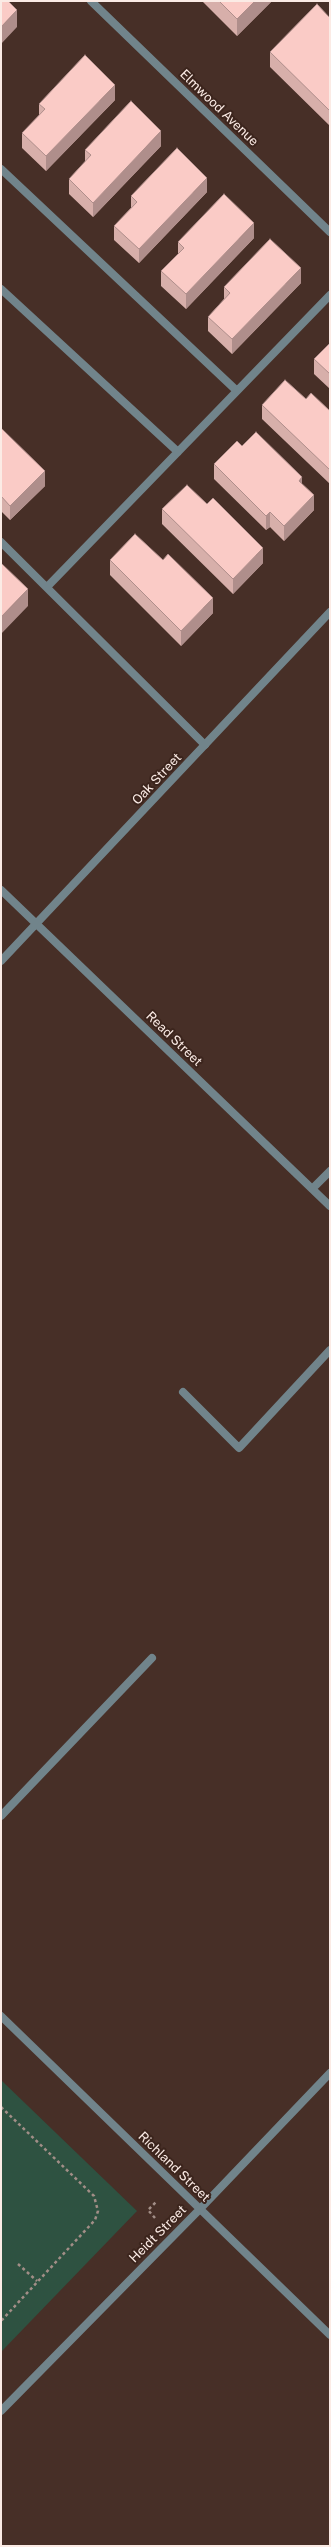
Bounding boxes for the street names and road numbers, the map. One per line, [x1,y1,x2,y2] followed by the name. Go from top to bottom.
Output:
[177,67,261,149] street label: Elmwood Avenue
[129,750,185,808] street label: Oak Street
[143,1008,205,1070] street label: Read Street
[135,2129,213,2205] street label: Richland Street
[126,2202,190,2266] street label: Heidt Street

